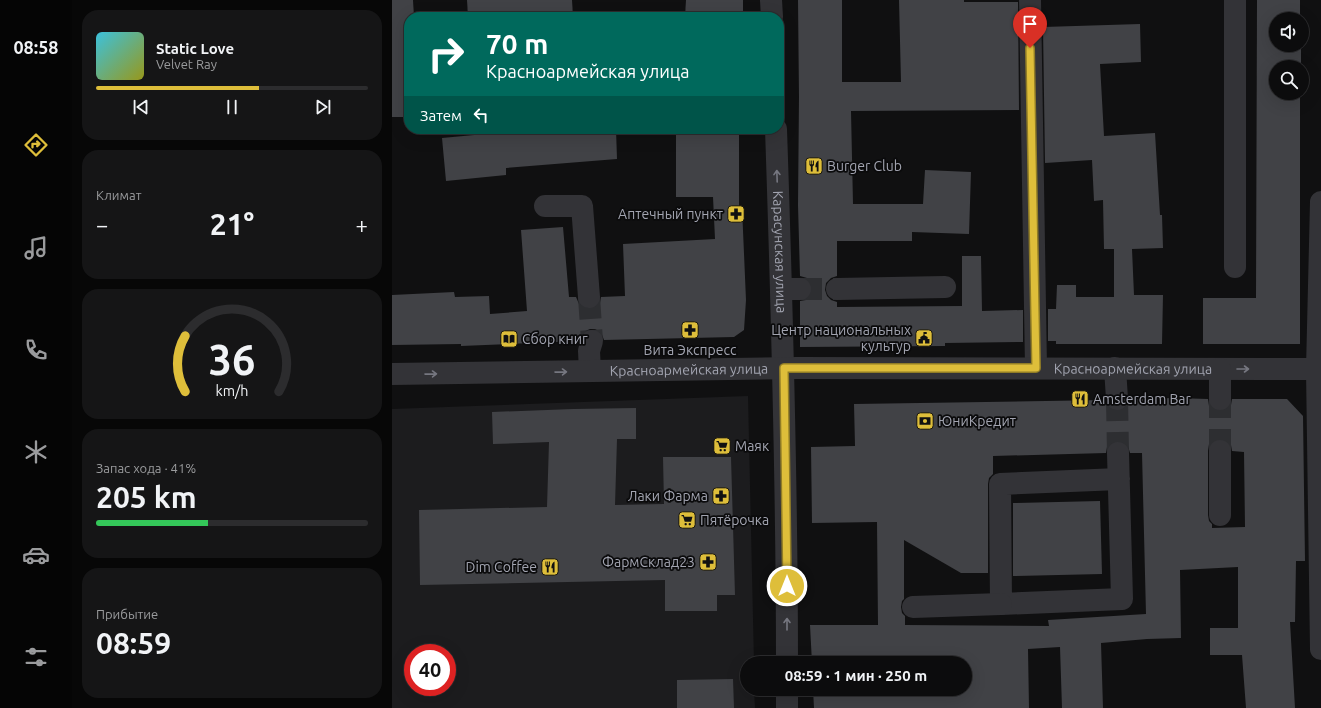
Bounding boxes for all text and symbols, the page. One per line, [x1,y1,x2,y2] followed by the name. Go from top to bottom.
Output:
[1013,7.0,1047,48] pin
[1269,12,1309,100] map controls
[1269,12,1309,52] button: sound
[1019,13,1041,35] icon: arrive
[420,28,472,80] icon: right
[486,28,548,59] text: 70 m
[13,37,59,57] text: 08:58
[156,40,234,57] text: Static Love
[156,57,217,71] text: Velvet Ray
[1269,60,1309,100] button: search
[486,61,690,81] text: Красноармейская улица
[130,96,152,118] icon: previous
[221,96,243,118] icon: pause
[312,96,334,118] icon: next
[470,104,492,126] icon: left
[420,107,462,124] text: Затем
[22,131,50,159] icon: directions
[804,156,824,176] restaurant icon: Burger Club
[827,158,902,174] place label: Burger Club
[774,170,781,183] one-way arrow
[96,188,141,202] text: Климат
[770,190,790,314] street label: Карасунская улица
[726,204,746,224] pharmacy icon: Аптечный пункт
[618,206,723,222] place label: Аптечный пункт
[210,207,254,241] text: 21°
[96,212,108,237] text: −
[356,212,368,237] text: +
[22,234,50,262] icon: music
[680,320,700,340] pharmacy icon: Вита Экспресс
[771,322,911,354] place label: Центр национальных культур
[914,328,934,348] public building icon: Центр национальных культур
[499,329,519,349] library icon: Сбор книг
[522,331,588,347] place label: Сбор книг
[22,336,50,364] icon: phone
[209,336,255,383] text: 36
[644,342,737,358] place label: Вита Экспресс
[610,360,768,379] street label: Красноармейская улица
[1054,360,1212,377] street label: Красноармейская улица
[1236,365,1249,373] one-way arrow
[554,368,567,376] one-way arrow
[424,370,437,378] one-way arrow
[216,383,248,399] text: km/h
[1070,389,1090,409] restaurant icon: Amsterdam Bar
[1093,391,1192,407] place label: Amsterdam Bar
[915,411,935,431] bank icon: ЮниКредит
[938,413,1016,429] place label: ЮниКредит
[712,436,732,456] supermarket icon: Маяк
[22,438,50,466] icon: climate
[735,438,769,454] place label: Маяк
[96,461,196,475] text: Запас хода · 41%
[96,480,197,514] text: 205 km
[711,486,731,506] pharmacy icon: Лаки Фарма
[628,488,708,504] place label: Лаки Фарма
[677,510,697,530] supermarket icon: Пятёрочка
[700,512,769,528] place label: Пятёрочка
[22,541,50,569] icon: car
[698,552,718,572] pharmacy icon: ФармСклад23
[602,554,695,570] place label: ФармСклад23
[540,557,560,577] restaurant icon: Dim Coffee
[466,559,537,575] place label: Dim Coffee
[766,565,808,607] position arrow
[96,607,158,621] text: Прибытие
[783,618,791,631] one-way arrow
[96,626,171,660] text: 08:59
[22,643,50,671] icon: filters
[404,644,456,696] speed limit sign: 40
[785,667,927,684] text: 08:59 · 1 мин · 250 m

